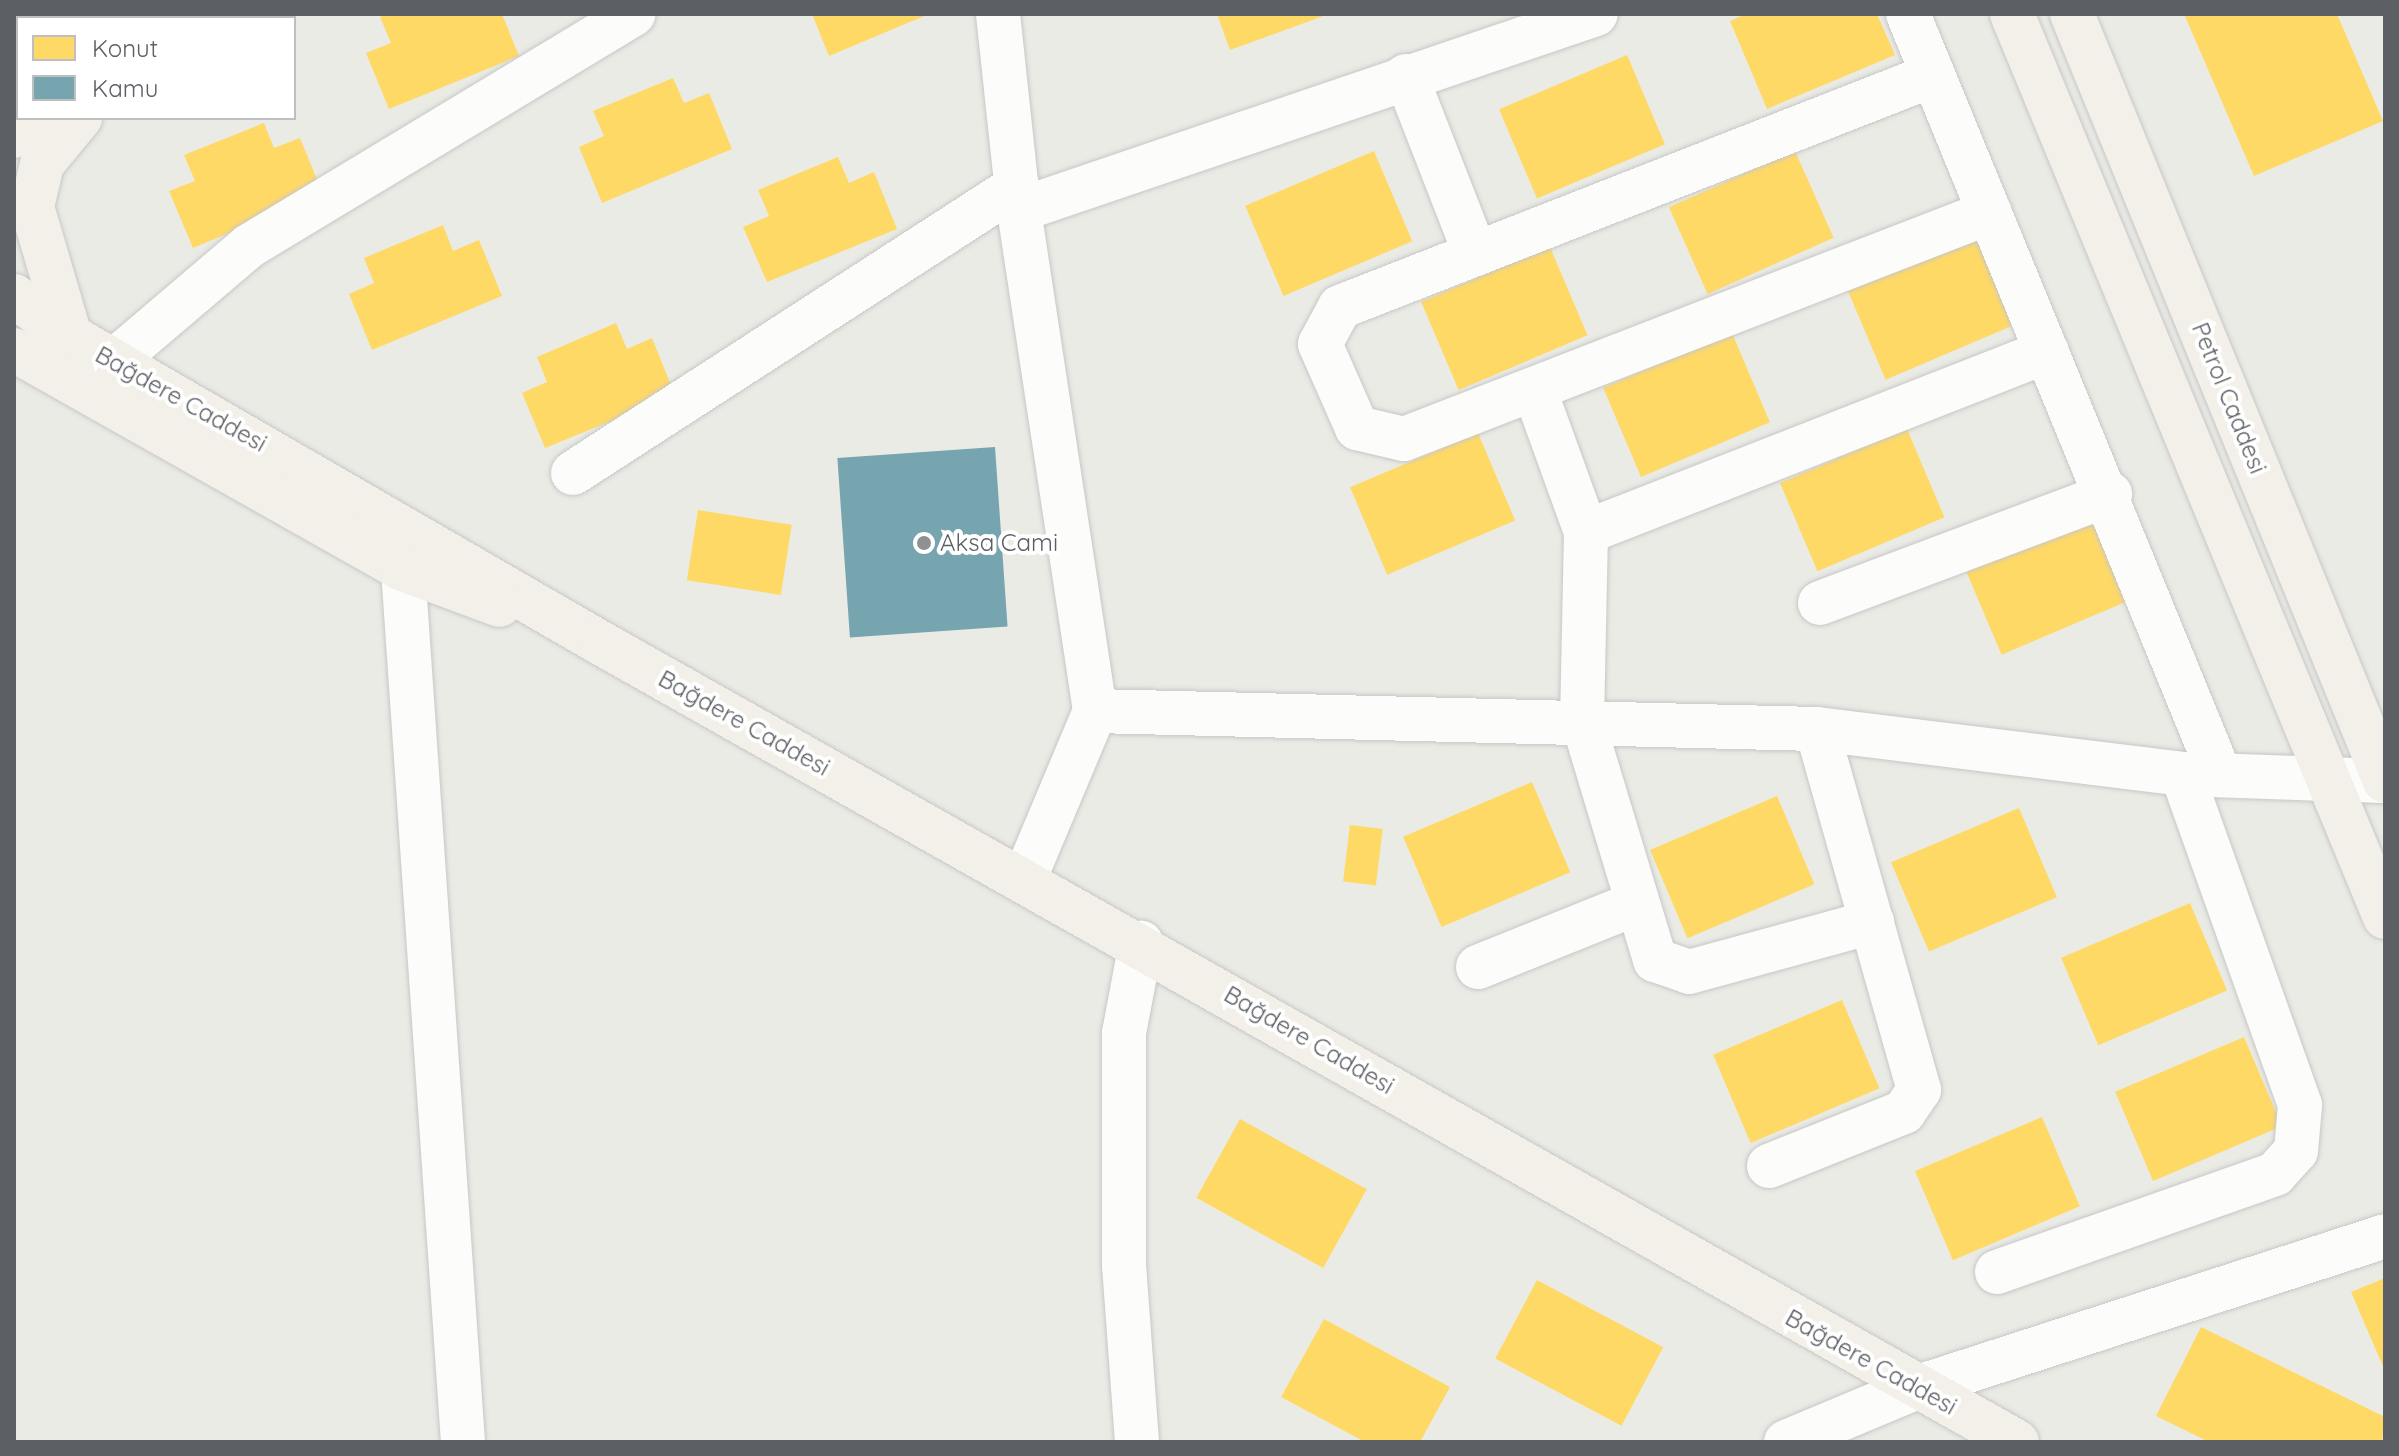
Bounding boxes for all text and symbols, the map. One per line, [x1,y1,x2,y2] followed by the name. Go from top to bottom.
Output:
[16,16,296,120] legend
[92,33,158,63] text: Konut
[92,73,158,103] text: Kamu
[2186,318,2272,478] street label: Petrol Caddesi
[90,340,272,458] street label: Bağdere Caddesi
[940,529,1058,557] place label: Aksa Cami
[915,534,933,552] marker: Aksa Cami
[653,664,835,782] street label: Bağdere Caddesi
[1219,980,1399,1100] street label: Bağdere Caddesi
[1780,1303,1962,1421] street label: Bağdere Caddesi

